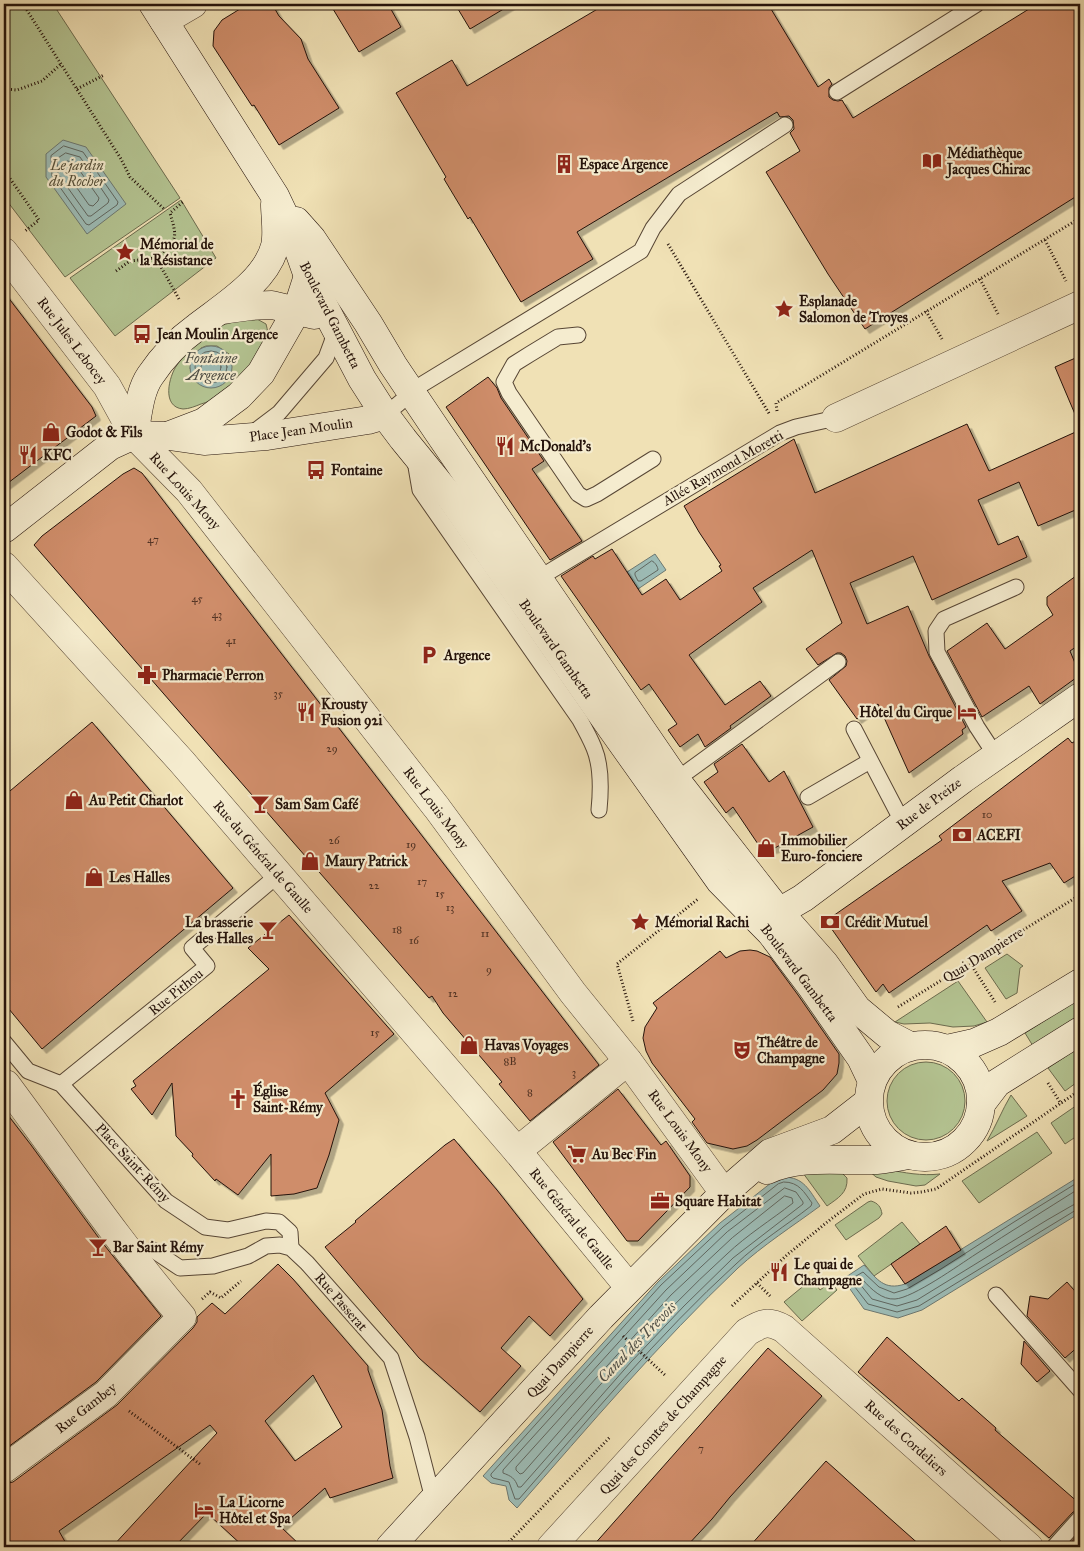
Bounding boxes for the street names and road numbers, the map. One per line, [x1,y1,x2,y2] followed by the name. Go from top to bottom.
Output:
[296,259,364,371] street label: Boulevard Gambetta
[33,294,111,389] street label: Rue Jules Lebocey
[248,414,354,447] street label: Place Jean Moulin
[659,426,786,510] street label: Allée Raymond Moretti
[146,449,224,534] street label: Rue Louis Mony
[515,596,597,702] street label: Boulevard Gambetta
[400,764,473,853] street label: Rue Louis Mony
[893,774,965,834] street label: Rue de Preize
[209,797,317,917] street label: Rue du Général de Gaulle
[757,921,841,1025] street label: Boulevard Gambetta
[940,923,1027,987] street label: Quai Dampierre
[145,965,207,1019] street label: Rue Pithou
[644,1086,716,1176] street label: Rue Louis Mony
[92,1120,174,1206] street label: Place Saint-Rémy
[526,1165,618,1274] street label: Rue Général de Gaulle
[311,1269,371,1335] street label: Rue Passerat
[523,1322,597,1402] street label: Quai Dampierre
[596,1352,730,1498] street label: Quai des Comtes de Champagne
[52,1379,120,1437] street label: Rue Gambey
[861,1396,951,1480] street label: Rue des Cordeliers

